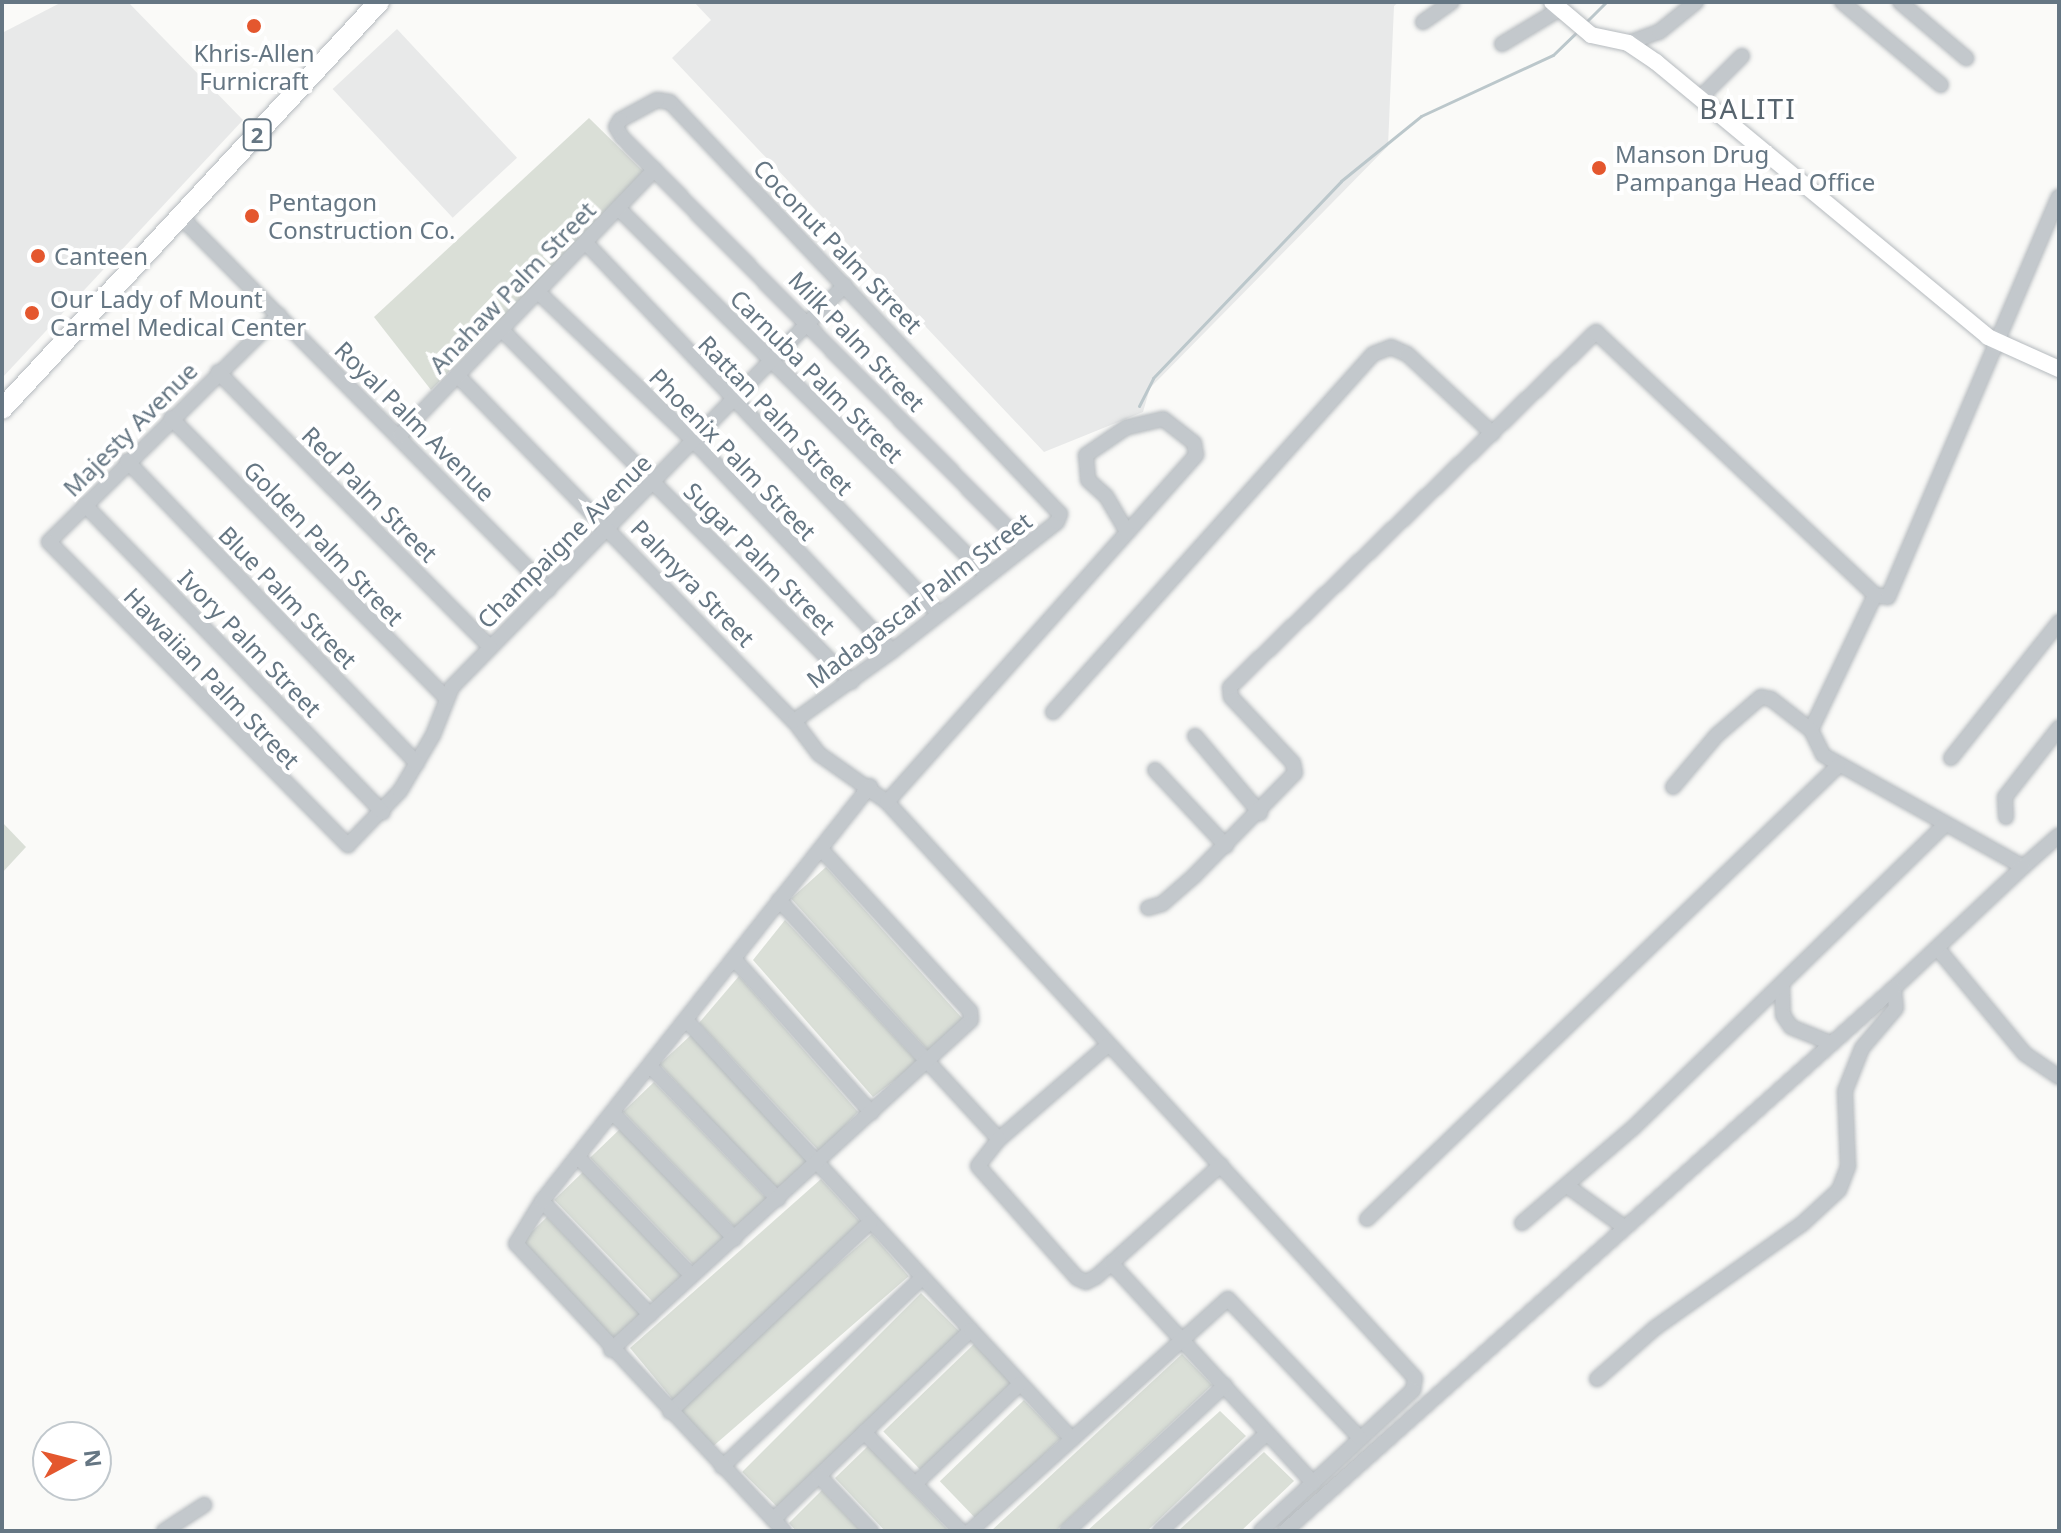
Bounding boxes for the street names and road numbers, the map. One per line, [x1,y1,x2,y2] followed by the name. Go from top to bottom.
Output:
[241,117,273,153] road number: 2
[748,153,928,339] street label: Coconut Palm Street
[423,195,601,379] street label: Anahaw Palm Street
[783,265,931,417] street label: Milk Palm Street
[725,284,909,468] street label: Carnuba Palm Street
[693,329,859,501] street label: Rattan Palm Street
[329,335,501,507] street label: Royal Palm Avenue
[57,356,203,502] street label: Majesty Avenue
[644,362,822,546] street label: Phoenix Palm Street
[296,420,444,568] street label: Red Palm Street
[471,448,657,634] street label: Champaigne Avenue
[238,455,410,631] street label: Golden Palm Street
[678,476,842,640] street label: Sugar Palm Street
[801,506,1037,694] street label: Madagascar Palm Street
[625,514,761,652] street label: Palmyra Street
[213,520,363,674] street label: Blue Palm Street
[173,564,327,722] street label: Ivory Palm Street
[118,582,306,774] street label: Hawaiian Palm Street

